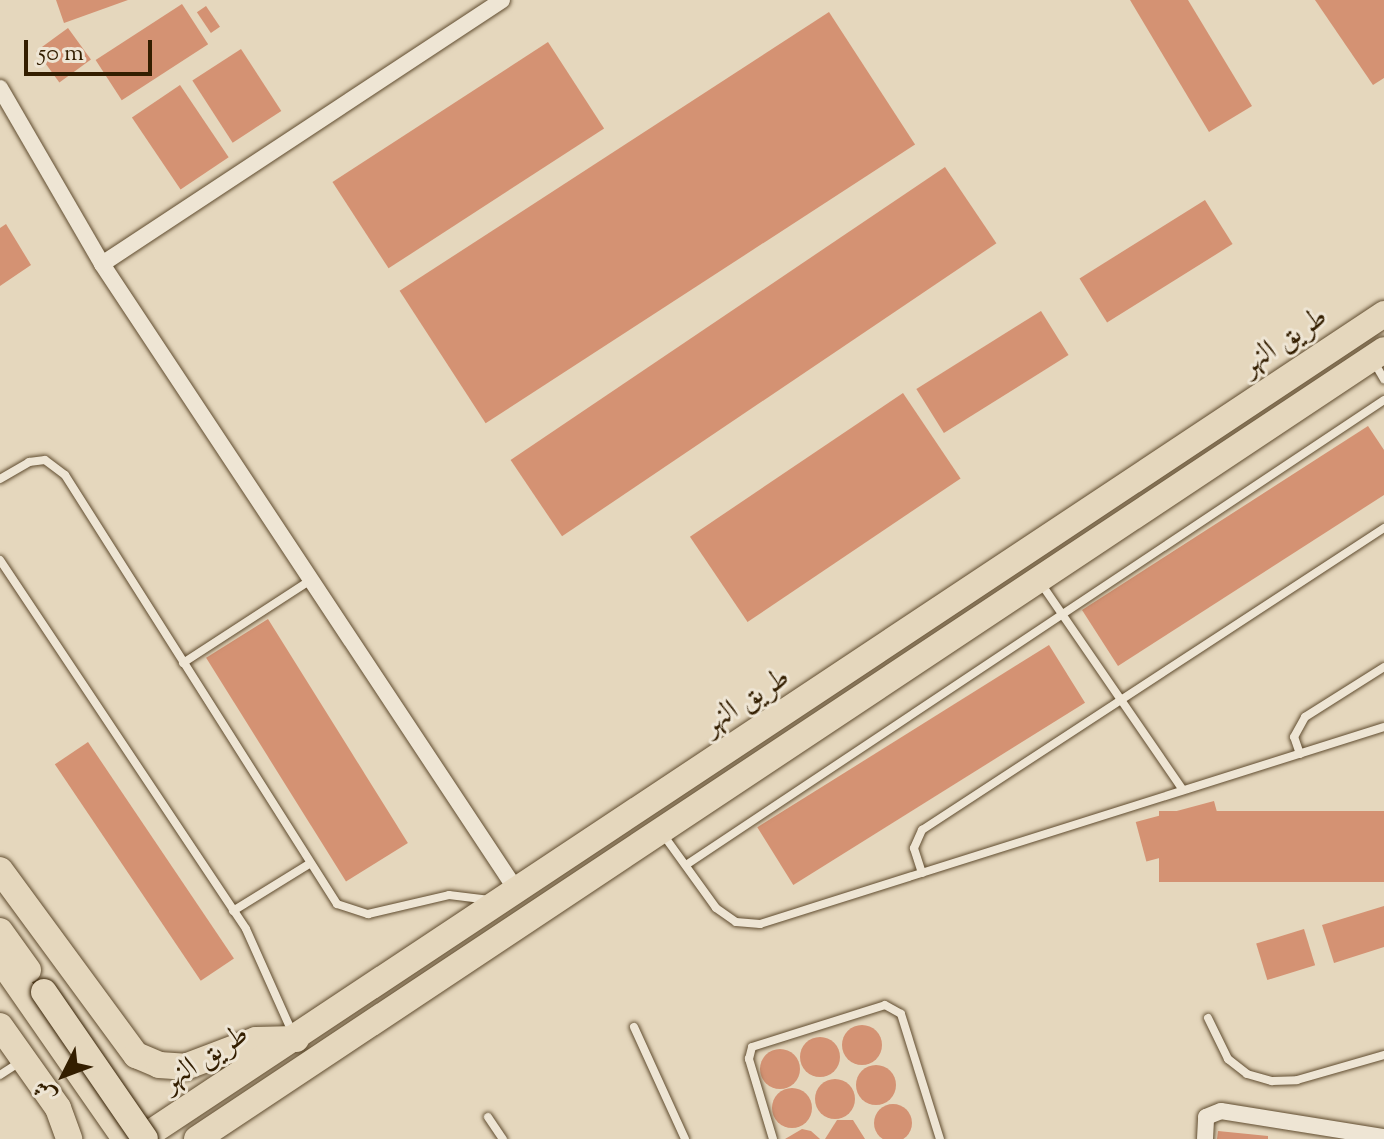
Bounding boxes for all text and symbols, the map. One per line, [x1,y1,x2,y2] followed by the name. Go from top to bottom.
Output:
[28,24,156,74] scale bar
[38,37,84,71] text: 50 m
[1235,300,1335,384] street label: طريق النهر
[697,660,797,744] street label: طريق النهر
[156,1017,256,1101] street label: طريق النهر
[24,1035,104,1115] north arrow
[27,1072,65,1110] text: ش

